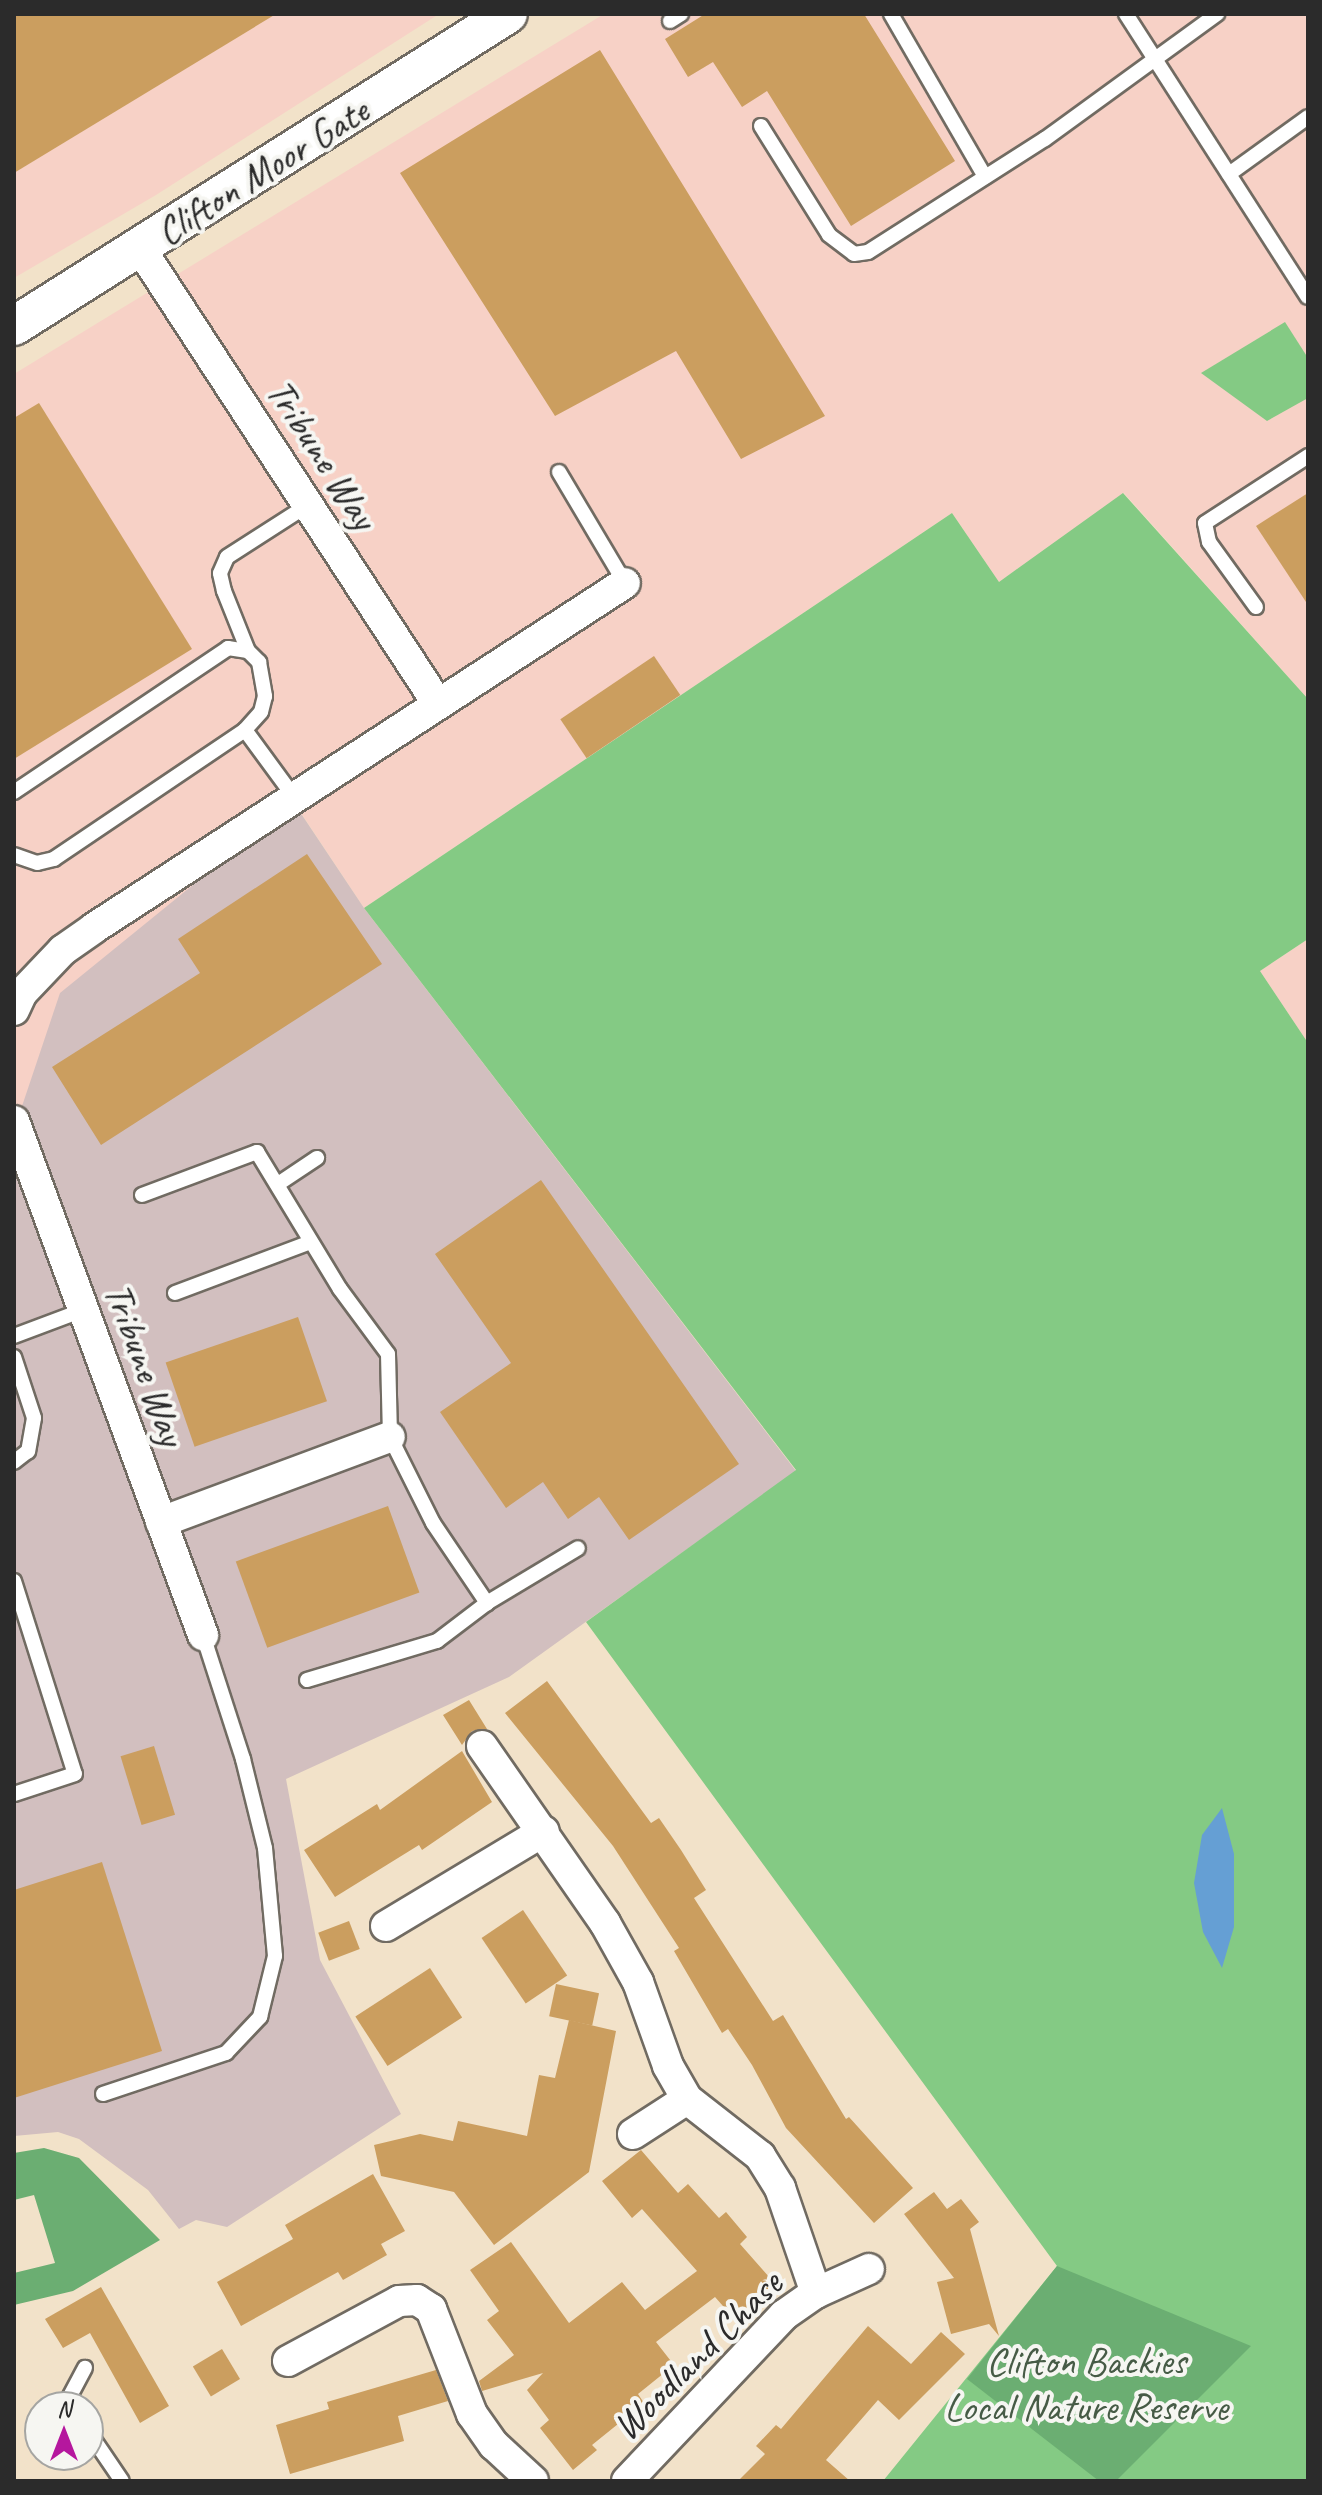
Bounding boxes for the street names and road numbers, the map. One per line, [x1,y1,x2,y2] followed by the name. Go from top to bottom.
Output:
[146,86,378,256] street label: Clifton Moor Gate
[256,370,388,538] street label: Tribune Way
[94,1276,196,1452] street label: Tribune Way
[602,2260,792,2450] street label: Woodland Chase

